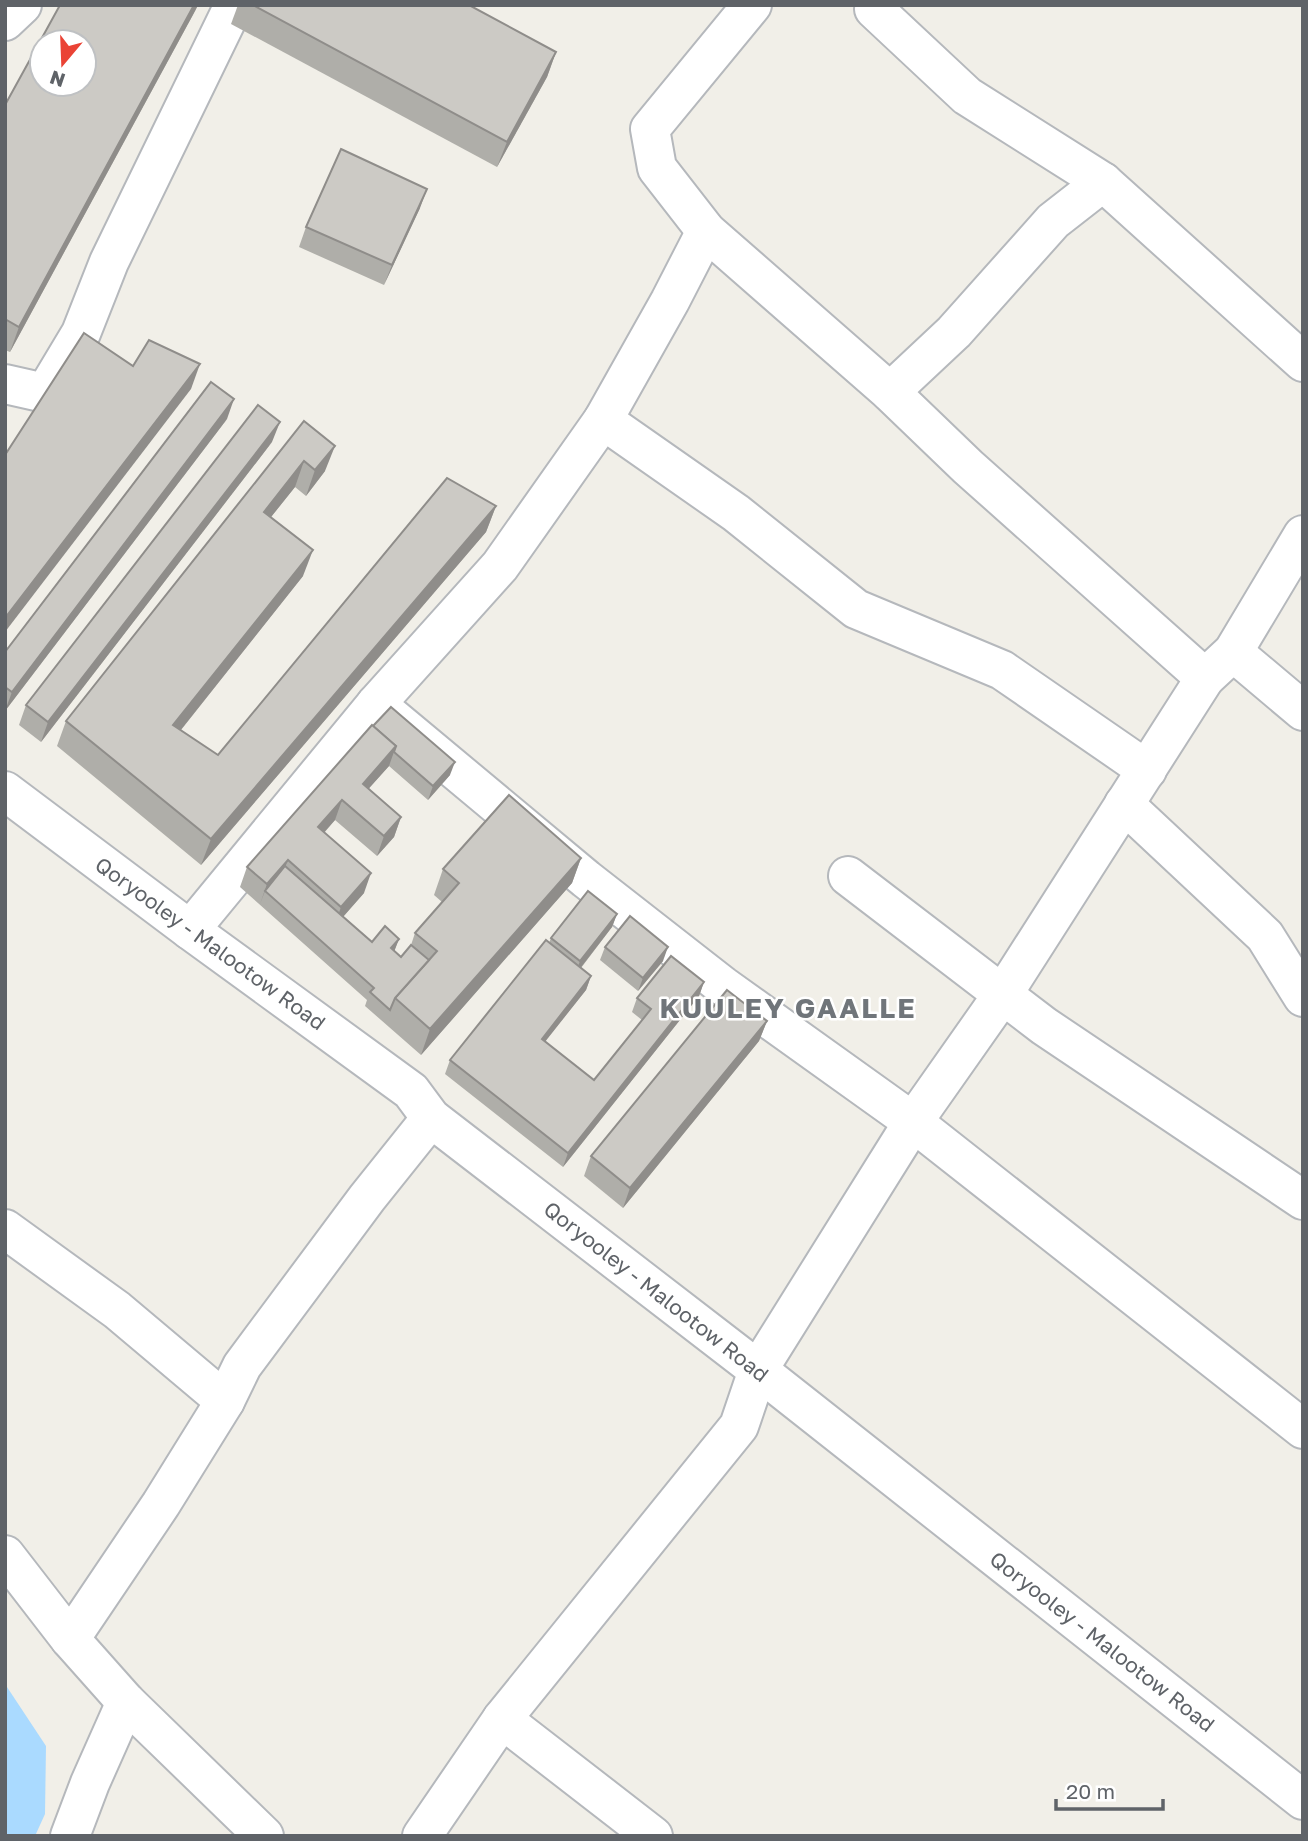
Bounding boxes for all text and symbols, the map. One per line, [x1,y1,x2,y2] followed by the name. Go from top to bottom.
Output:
[28,28,98,98] north arrow
[47,66,68,93] text: N
[90,851,331,1035] street label: Qoryooley - Malootow Road
[659,991,917,1024] district label: KUULEY GAALLE
[539,1195,774,1387] street label: Qoryooley - Malootow Road
[985,1545,1220,1737] street label: Qoryooley - Malootow Road
[1056,1768,1163,1812] scale bar
[1066,1778,1115,1804] text: 20 m

